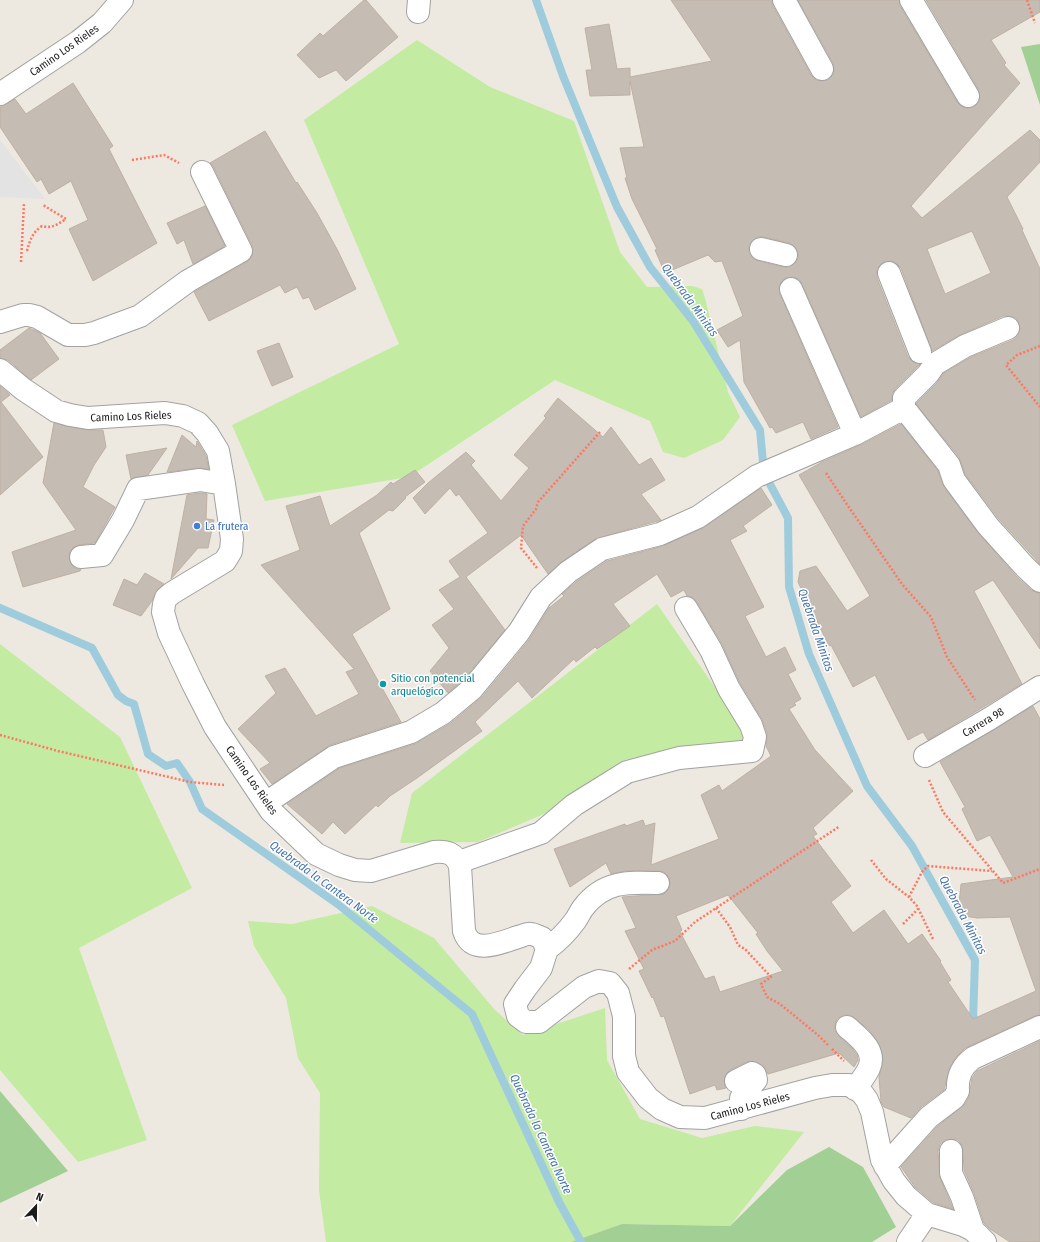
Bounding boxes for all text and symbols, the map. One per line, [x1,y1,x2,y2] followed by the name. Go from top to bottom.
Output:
[27,22,101,79] street label: Camino Los Rieles
[659,261,721,339] water label: Quebrada Minitas
[90,409,172,424] street label: Camino Los Rieles
[205,520,248,533] place label: La frutera
[192,521,202,531] marker: La frutera
[795,587,837,673] water label: Quebrada Minitas
[391,672,475,698] place label: Sitio con potencial arquelógico
[378,679,388,689] marker: Sitio con potencial arquelógico
[960,705,1007,740] street label: Carrera 98
[223,743,280,817] street label: Camino Los Rieles
[267,838,381,926] water label: Quebrada la Cantera Norte
[936,873,990,957] water label: Quebrada Minitas
[507,1072,575,1197] water label: Quebrada la Cantera Norte
[709,1090,791,1123] street label: Camino Los Rieles
[16,1186,56,1226] north arrow
[34,1190,45,1204] text: N

